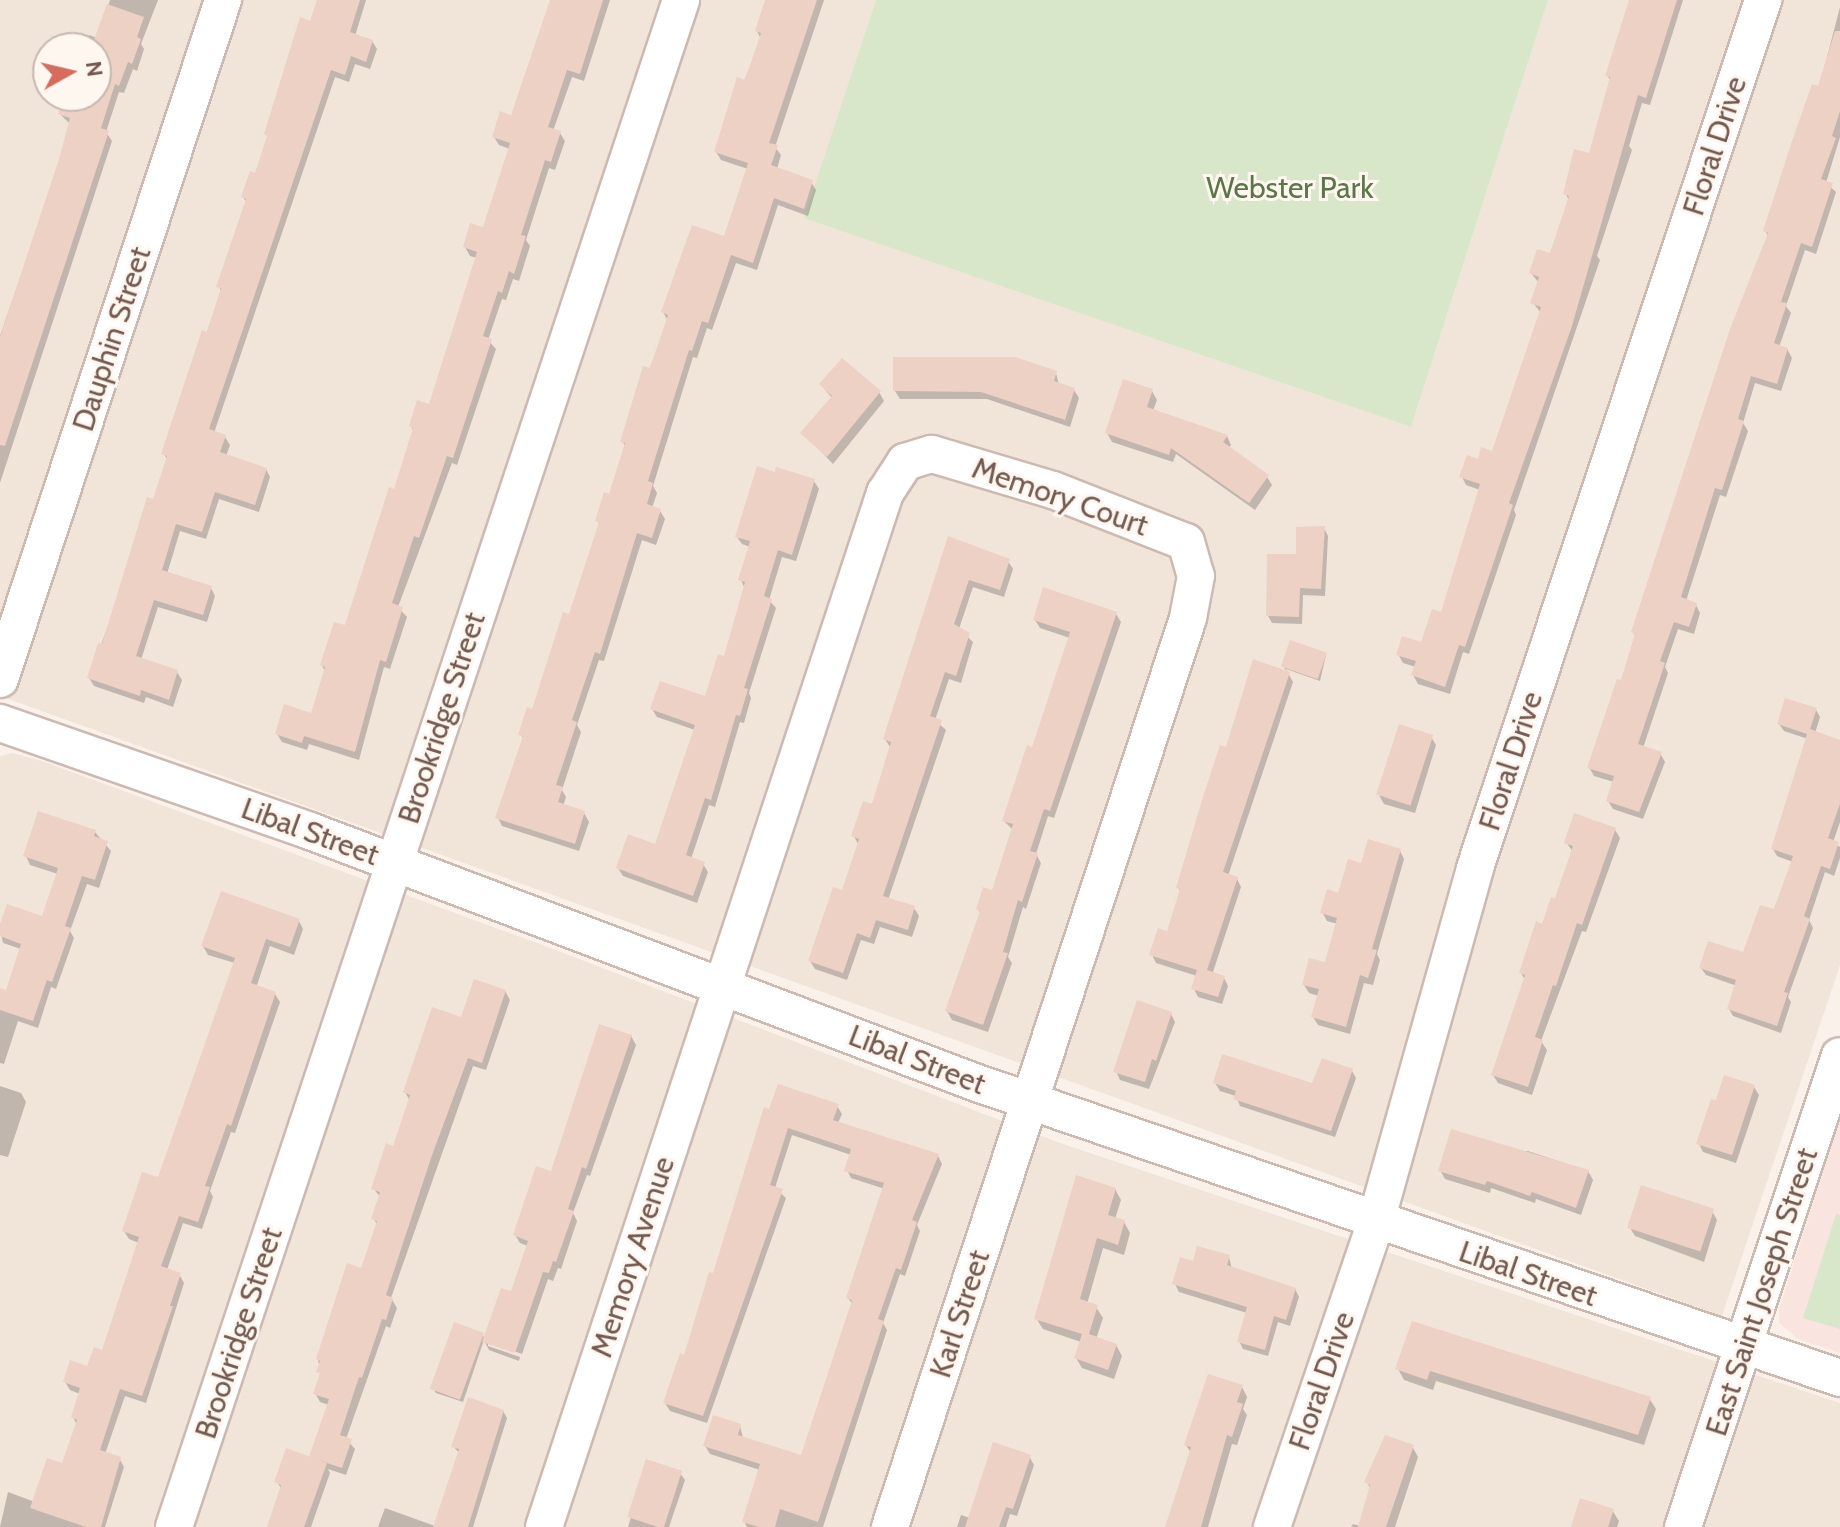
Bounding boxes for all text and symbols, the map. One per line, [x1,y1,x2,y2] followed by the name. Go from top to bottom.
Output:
[32,32,112,112] north arrow
[80,59,109,78] text: N
[1676,72,1754,220] street label: Floral Drive
[1206,170,1374,206] park label: Webster Park
[65,242,159,436] street label: Dauphin Street
[967,450,1153,544] street label: Memory Court
[391,608,493,828] street label: Brookridge Street
[1472,687,1550,835] street label: Floral Drive
[236,791,384,873] street label: Libal Street
[844,1018,990,1102] street label: Libal Street
[1698,1144,1826,1440] street label: East Saint Joseph Street
[584,1152,682,1362] street label: Memory Avenue
[188,1223,290,1443] street label: Brookridge Street
[1454,1234,1602,1314] street label: Libal Street
[923,1246,997,1382] street label: Karl Street
[1282,1307,1362,1455] street label: Floral Drive

